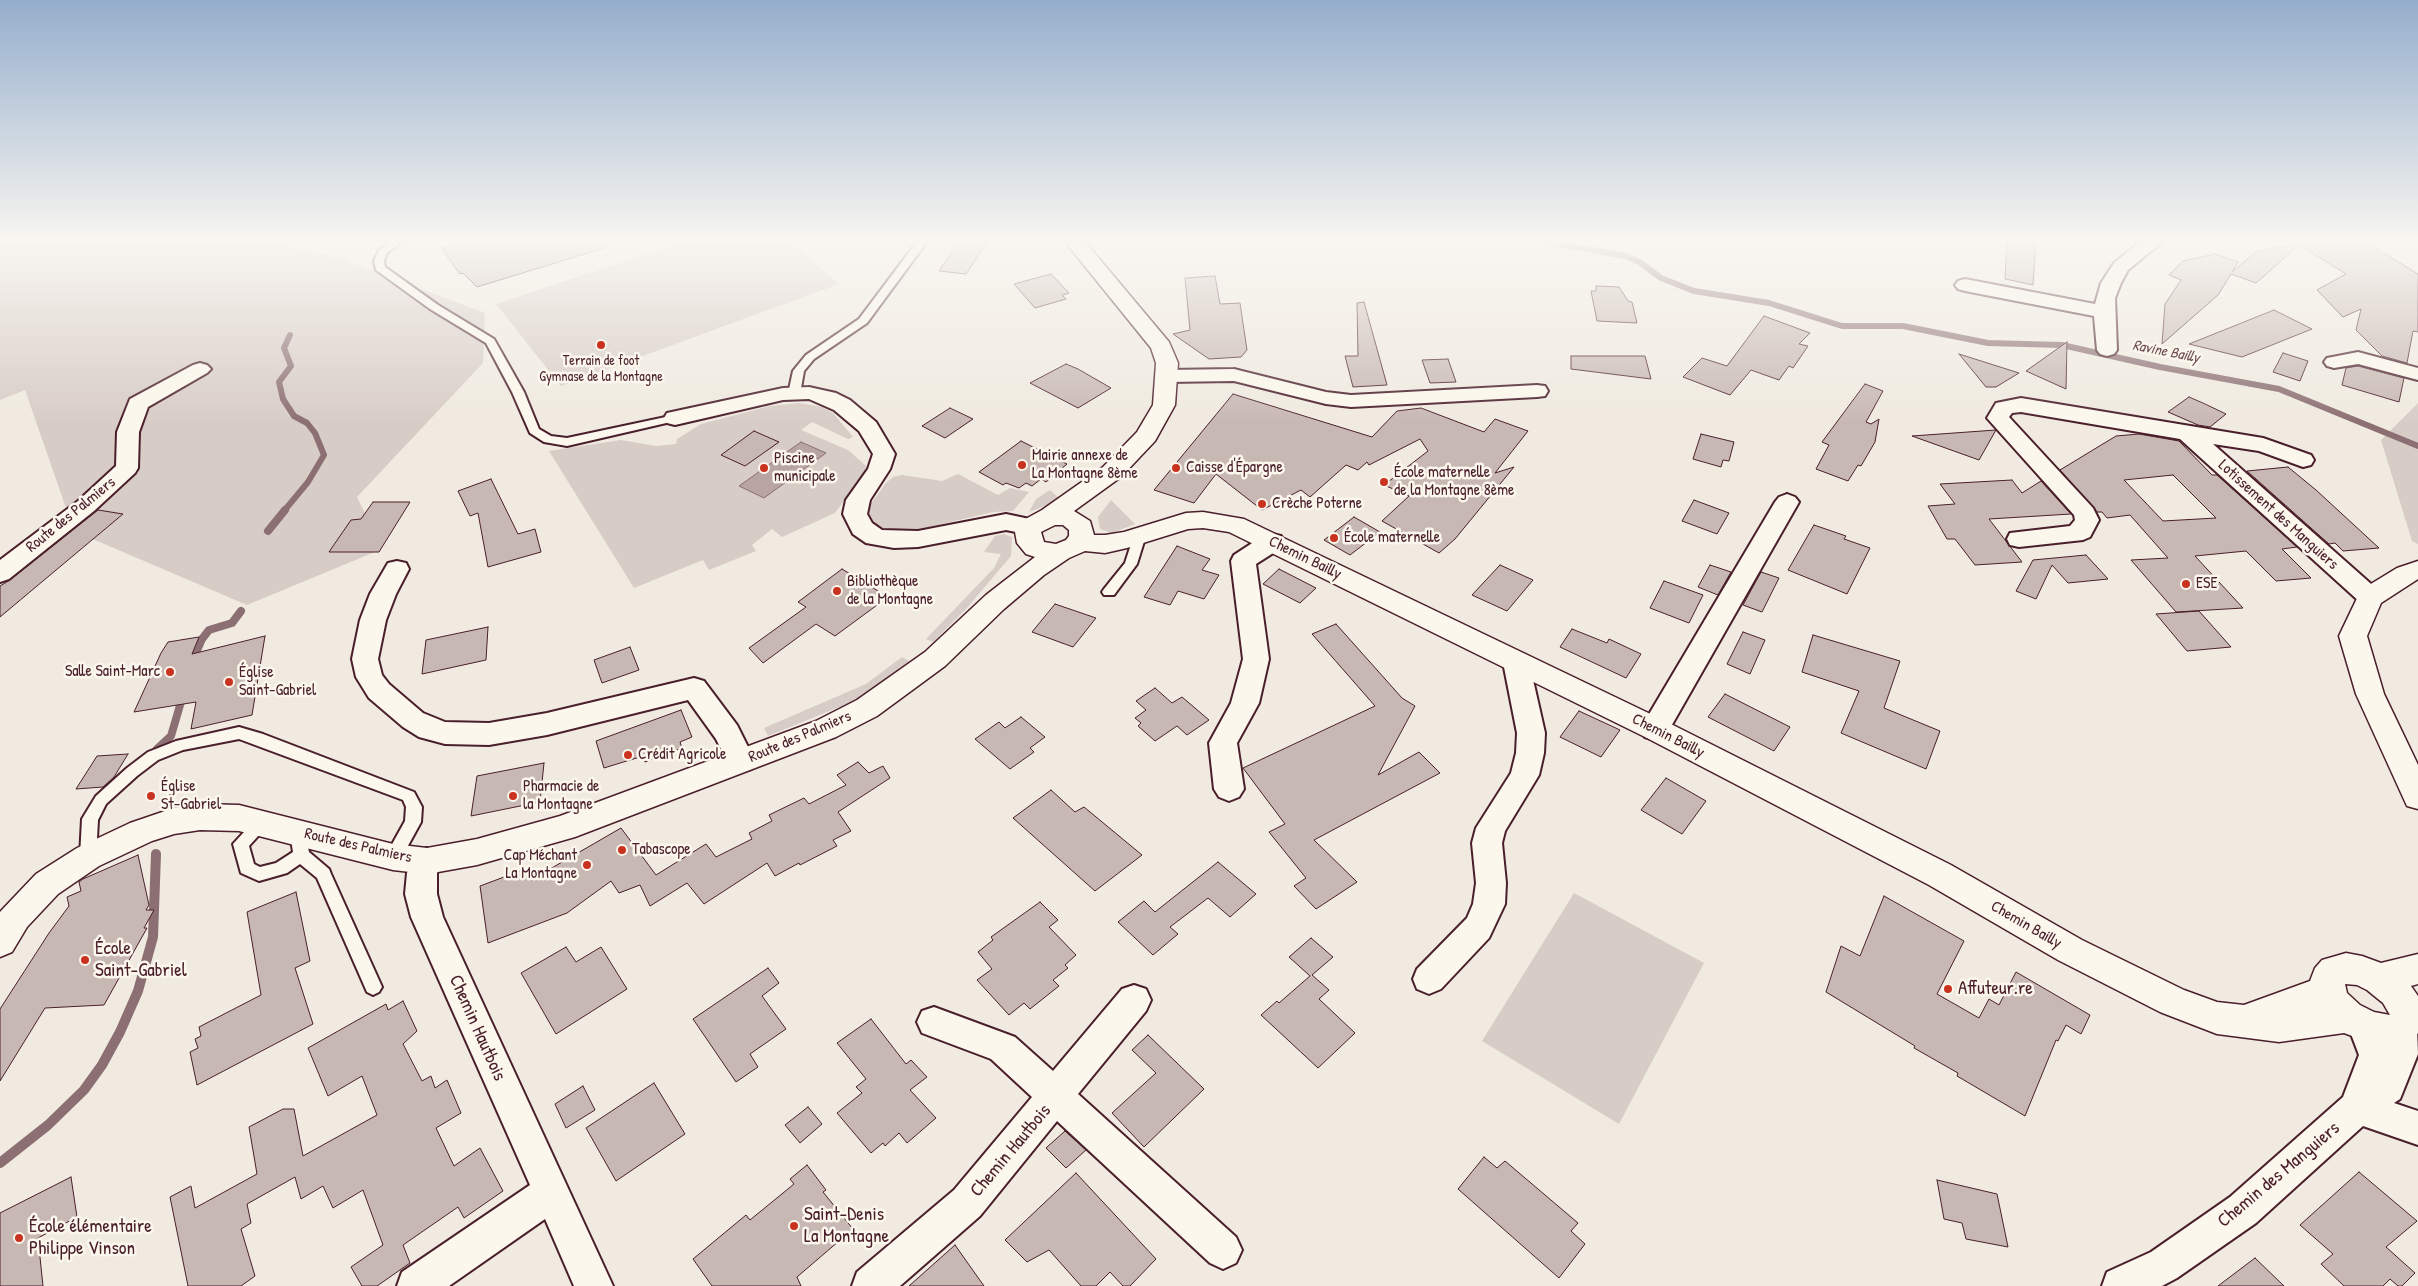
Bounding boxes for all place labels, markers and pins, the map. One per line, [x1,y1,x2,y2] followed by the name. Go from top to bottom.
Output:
[595,339,607,351] marker: Terrain de foot Gymnase de la Montagne
[539,353,663,386] place label: Terrain de foot Gymnase de la Montagne
[1032,446,1138,484] place label: Mairie annexe de La Montagne 8ème
[774,449,836,487] place label: Piscine municipale
[1186,458,1283,478] place label: Caisse d'Épargne
[1016,459,1028,471] marker: Mairie annexe de La Montagne 8ème
[758,462,770,474] marker: Piscine municipale
[1170,462,1182,474] marker: Caisse d'Épargne
[1394,463,1514,501] place label: École maternelle de la Montagne 8ème
[1378,476,1390,488] marker: École maternelle de la Montagne 8ème
[1272,494,1362,514] place label: Crèche Poterne
[1256,498,1268,510] marker: Crèche Poterne
[1344,528,1440,548] place label: École maternelle
[1328,532,1340,544] marker: École maternelle
[847,572,933,610] place label: Bibliothèque de la Montagne
[2196,574,2217,594] place label: ESE
[2180,578,2192,590] marker: ESE
[831,585,843,597] marker: Bibliothèque de la Montagne
[65,662,160,682] place label: Salle Saint-Marc
[239,663,316,701] place label: Église Saint-Gabriel
[164,666,176,678] marker: Salle Saint-Marc
[223,676,235,688] marker: Église Saint-Gabriel
[638,745,726,765] place label: Crédit Agricole
[622,749,634,761] marker: Crédit Agricole
[161,777,221,815] place label: Église St-Gabriel
[523,777,599,815] place label: Pharmacie de la Montagne
[145,790,157,802] marker: Église St-Gabriel
[507,790,519,802] marker: Pharmacie de la Montagne
[632,840,691,860] place label: Tabascope
[616,844,628,856] marker: Tabascope
[504,846,577,884] place label: Cap Méchant La Montagne
[581,859,593,871] marker: Cap Méchant La Montagne
[95,938,187,982] place label: École Saint-Gabriel
[79,954,91,966] marker: École Saint-Gabriel
[1958,978,2033,1000] place label: Affuteur.re
[1942,983,1954,995] marker: Affuteur.re
[804,1204,889,1248] place label: Saint-Denis La Montagne
[29,1216,152,1260] place label: École élémentaire Philippe Vinson
[788,1220,800,1232] marker: Saint-Denis La Montagne
[13,1232,25,1244] marker: École élémentaire Philippe Vinson

